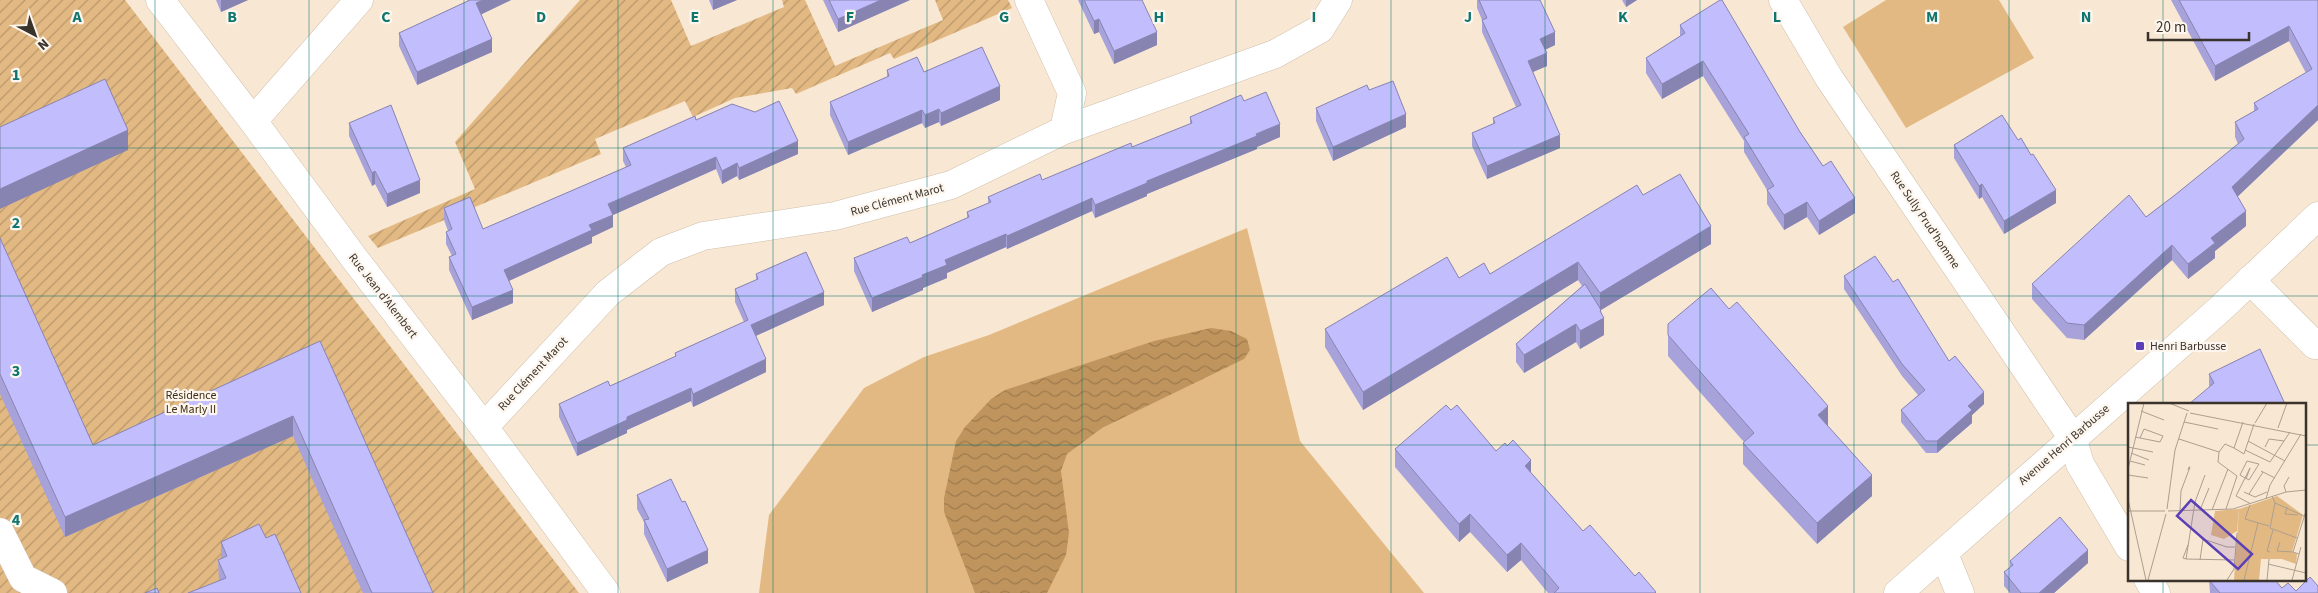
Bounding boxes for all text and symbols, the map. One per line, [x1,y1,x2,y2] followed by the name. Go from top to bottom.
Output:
[71,6,82,28] text: A
[227,6,237,28] text: B
[381,6,391,28] text: C
[536,6,546,28] text: D
[691,6,699,28] text: E
[846,6,854,28] text: F
[999,6,1009,28] text: G
[1154,6,1164,28] text: H
[1312,6,1316,28] text: I
[1464,6,1472,28] text: J
[1618,6,1628,28] text: K
[1773,6,1781,28] text: L
[1926,6,1938,28] text: M
[2081,6,2091,28] text: N
[10,10,60,60] north arrow
[2148,10,2249,42] scale bar
[2156,17,2186,38] text: 20 m
[33,33,53,55] text: N
[12,64,20,86] text: 1
[1886,168,1964,272] street label: Rue Sully Prud'homme
[849,179,945,221] street label: Rue Clément Marot
[12,212,20,234] text: 2
[344,250,422,342] street label: Rue Jean d'Alembert
[494,333,572,415] street label: Rue Clément Marot
[2150,338,2226,355] place label: Henri Barbusse
[2134,340,2146,352] marker: Henri Barbusse
[12,360,20,382] text: 3
[166,387,217,418] park label: Résidence Le Marly II
[2015,401,2113,489] street label: Avenue Henri Barbusse
[2128,403,2306,580] inset map
[12,509,21,531] text: 4

